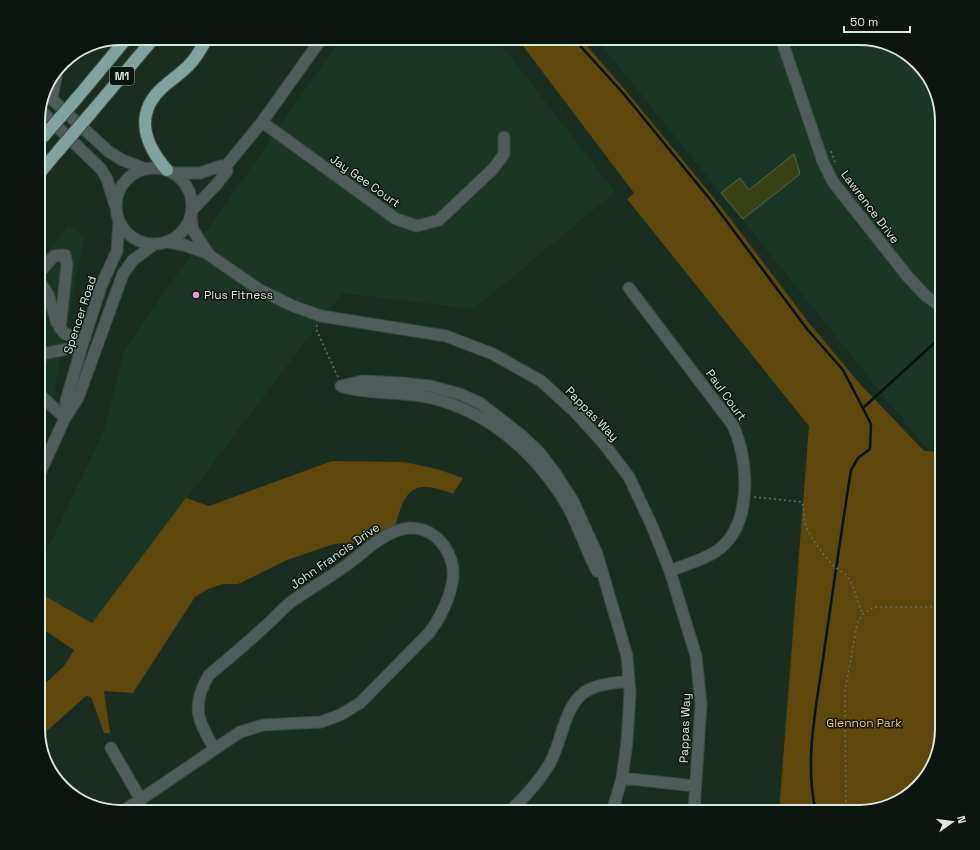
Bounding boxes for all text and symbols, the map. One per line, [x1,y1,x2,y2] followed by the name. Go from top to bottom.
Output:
[844,8,910,34] scale bar
[850,14,878,30] text: 50 m
[110,67,134,85] road number: M1
[327,151,403,211] street label: Jay Gee Court
[837,167,903,247] street label: Lawrence Drive
[60,274,100,356] street label: Spencer Road
[204,287,273,303] place label: Plus Fitness
[191,290,201,300] marker: Plus Fitness
[702,366,750,424] street label: Paul Court
[562,383,622,445] street label: Pappas Way
[287,519,383,593] street label: John Francis Drive
[676,693,694,763] street label: Pappas Way
[826,715,902,731] park label: Glennon Park
[932,802,972,842] north arrow
[954,814,969,825] text: N

